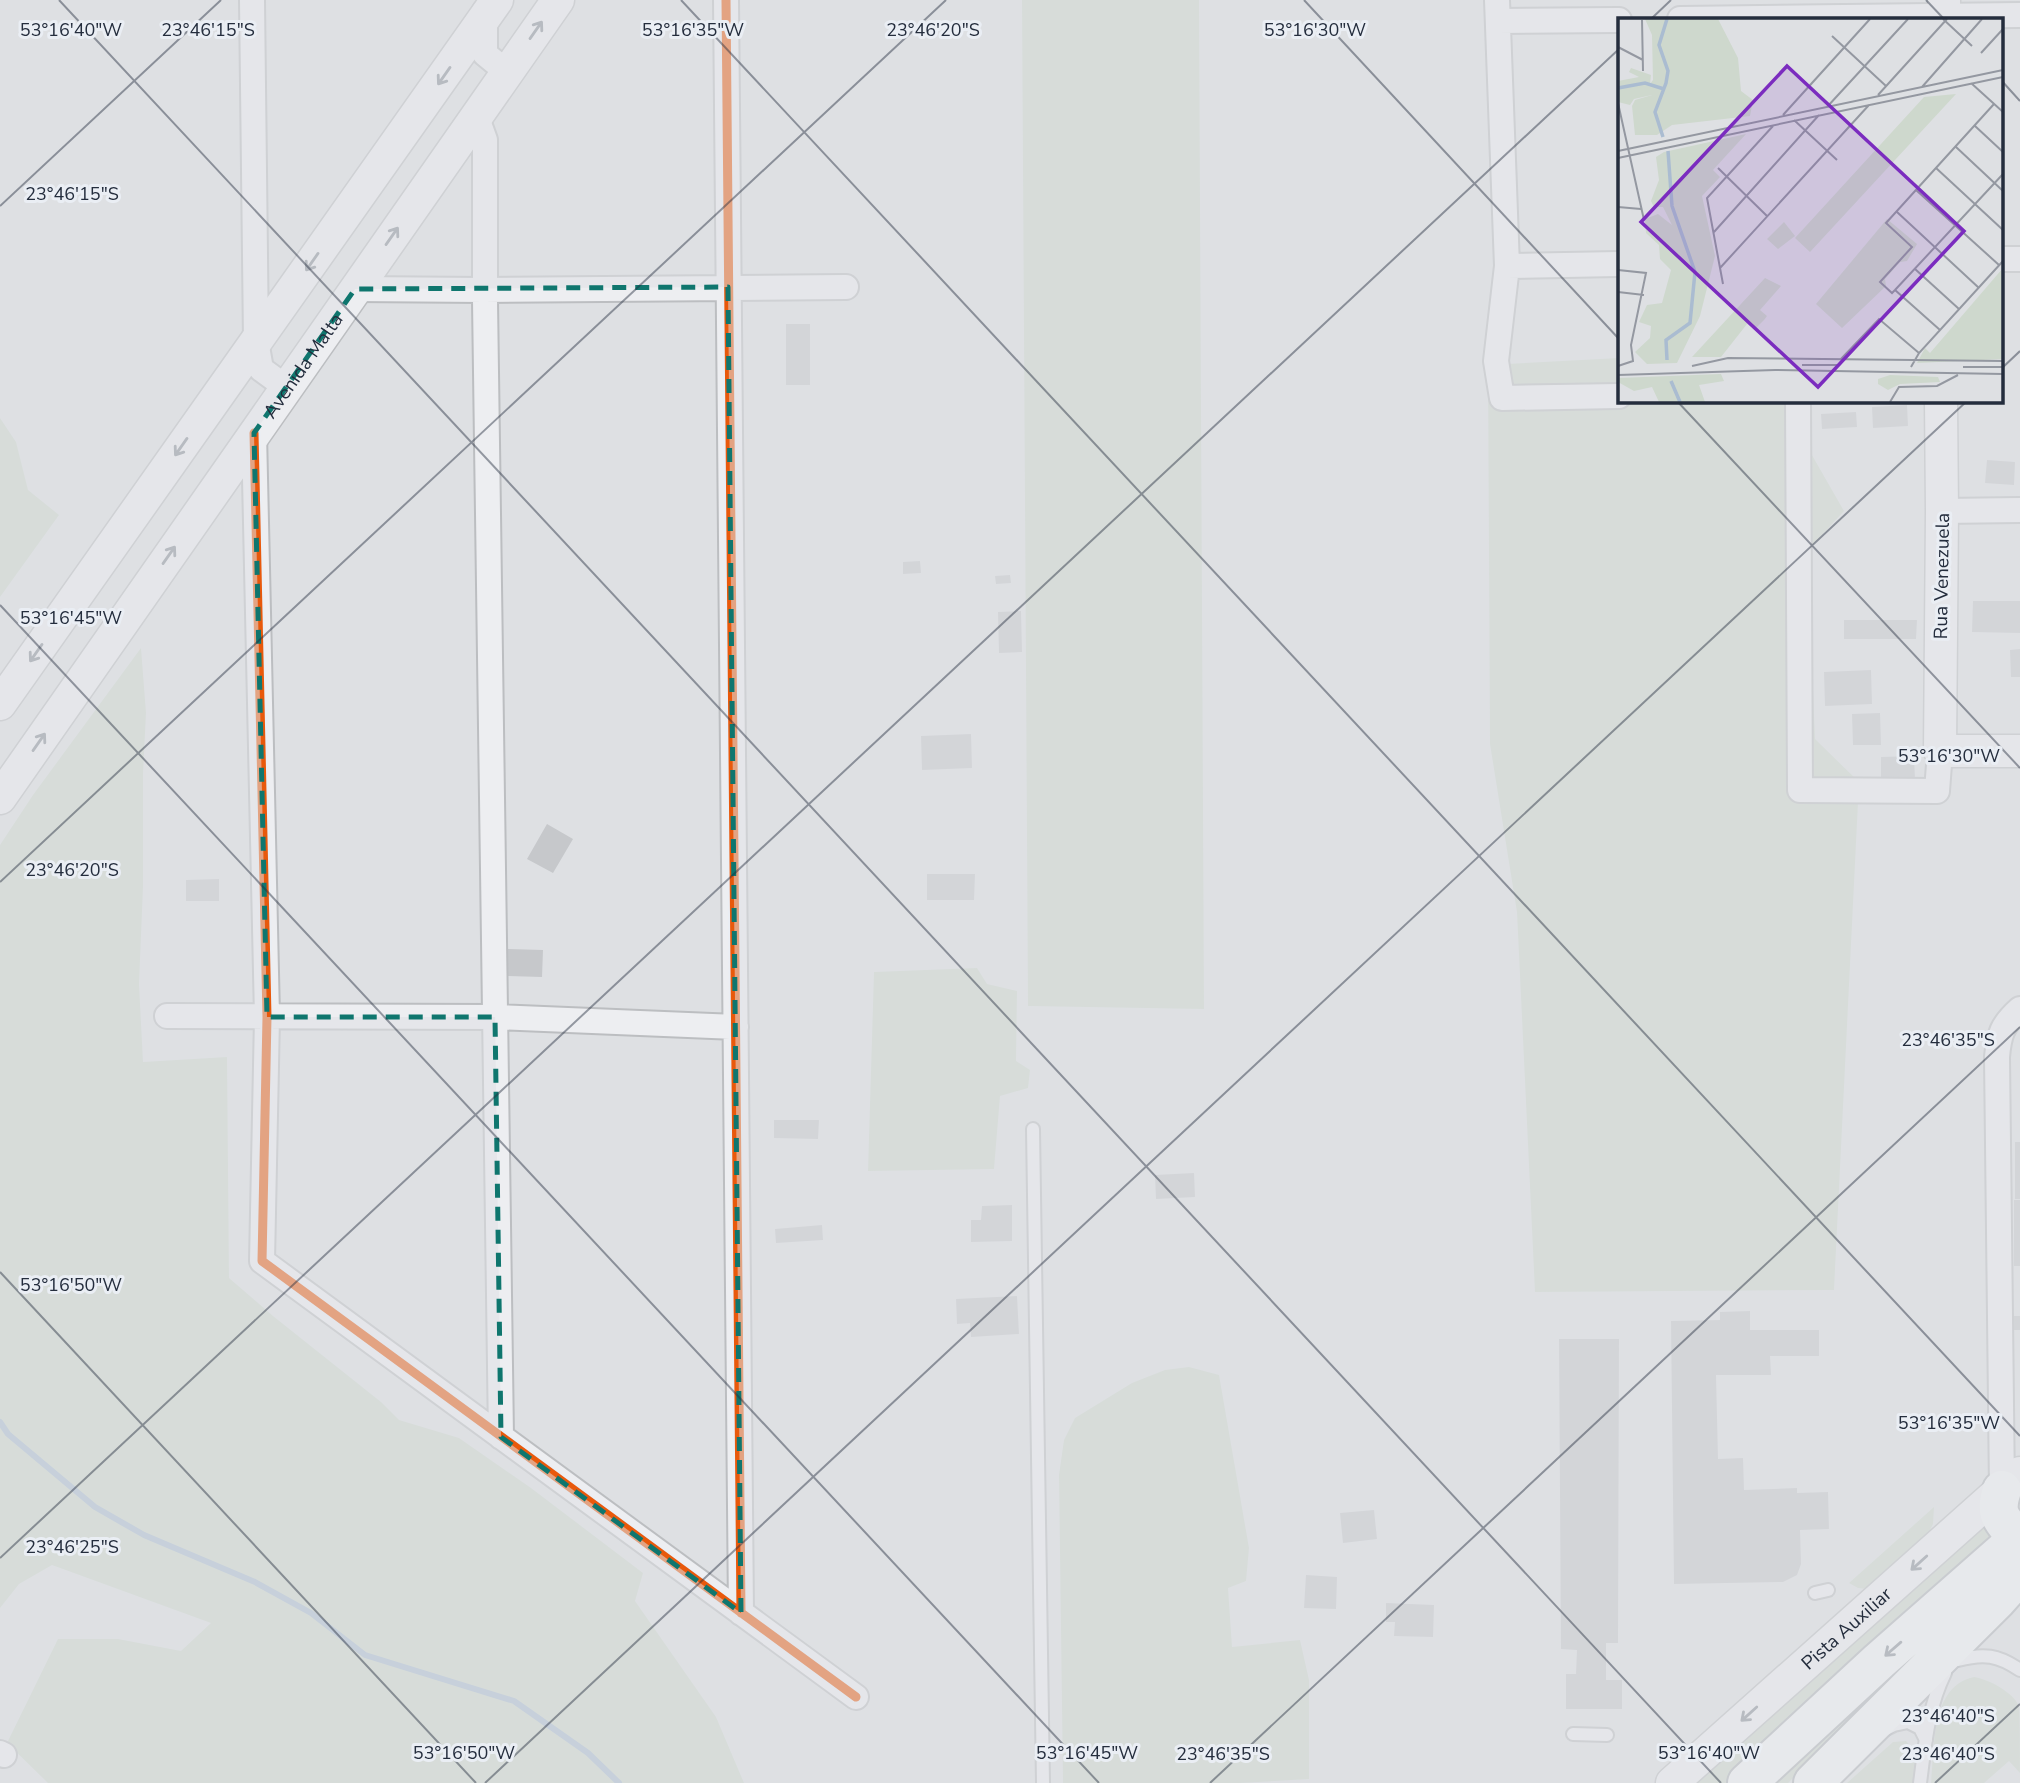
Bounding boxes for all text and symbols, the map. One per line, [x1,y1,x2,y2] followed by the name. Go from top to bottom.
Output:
[20,18,122,42] text: 53°16'40"W
[161,18,255,42] text: 23°46'15"S
[642,18,744,42] text: 53°16'35"W
[886,18,980,42] text: 23°46'20"S
[1264,18,1366,42] text: 53°16'30"W
[1618,18,2002,402] inset map
[529,21,544,40] one-way arrow
[437,66,451,85] one-way arrow
[25,182,119,206] text: 23°46'15"S
[385,227,399,246] one-way arrow
[305,252,319,271] one-way arrow
[258,308,349,424] street label: Avenida Malta
[174,437,188,456] one-way arrow
[1928,513,1956,640] street label: Rua Venezuela
[162,546,176,565] one-way arrow
[20,606,122,630] text: 53°16'45"W
[29,643,43,662] one-way arrow
[32,733,46,752] one-way arrow
[1898,744,2000,768] text: 53°16'30"W
[25,858,119,882] text: 23°46'20"S
[1901,1028,1995,1052] text: 23°46'35"S
[20,1273,122,1297] text: 53°16'50"W
[1898,1411,2000,1435] text: 53°16'35"W
[25,1535,119,1559] text: 23°46'25"S
[1910,1555,1928,1571] one-way arrow
[1796,1581,1898,1676] street label: Pista Auxiliar
[1884,1641,1902,1657] one-way arrow
[1901,1704,1995,1728] text: 23°46'40"S
[1741,1706,1759,1722] one-way arrow
[413,1741,515,1765] text: 53°16'50"W
[1036,1741,1138,1765] text: 53°16'45"W
[1658,1741,1760,1765] text: 53°16'40"W
[1176,1742,1270,1766] text: 23°46'35"S
[1901,1742,1995,1766] text: 23°46'40"S

